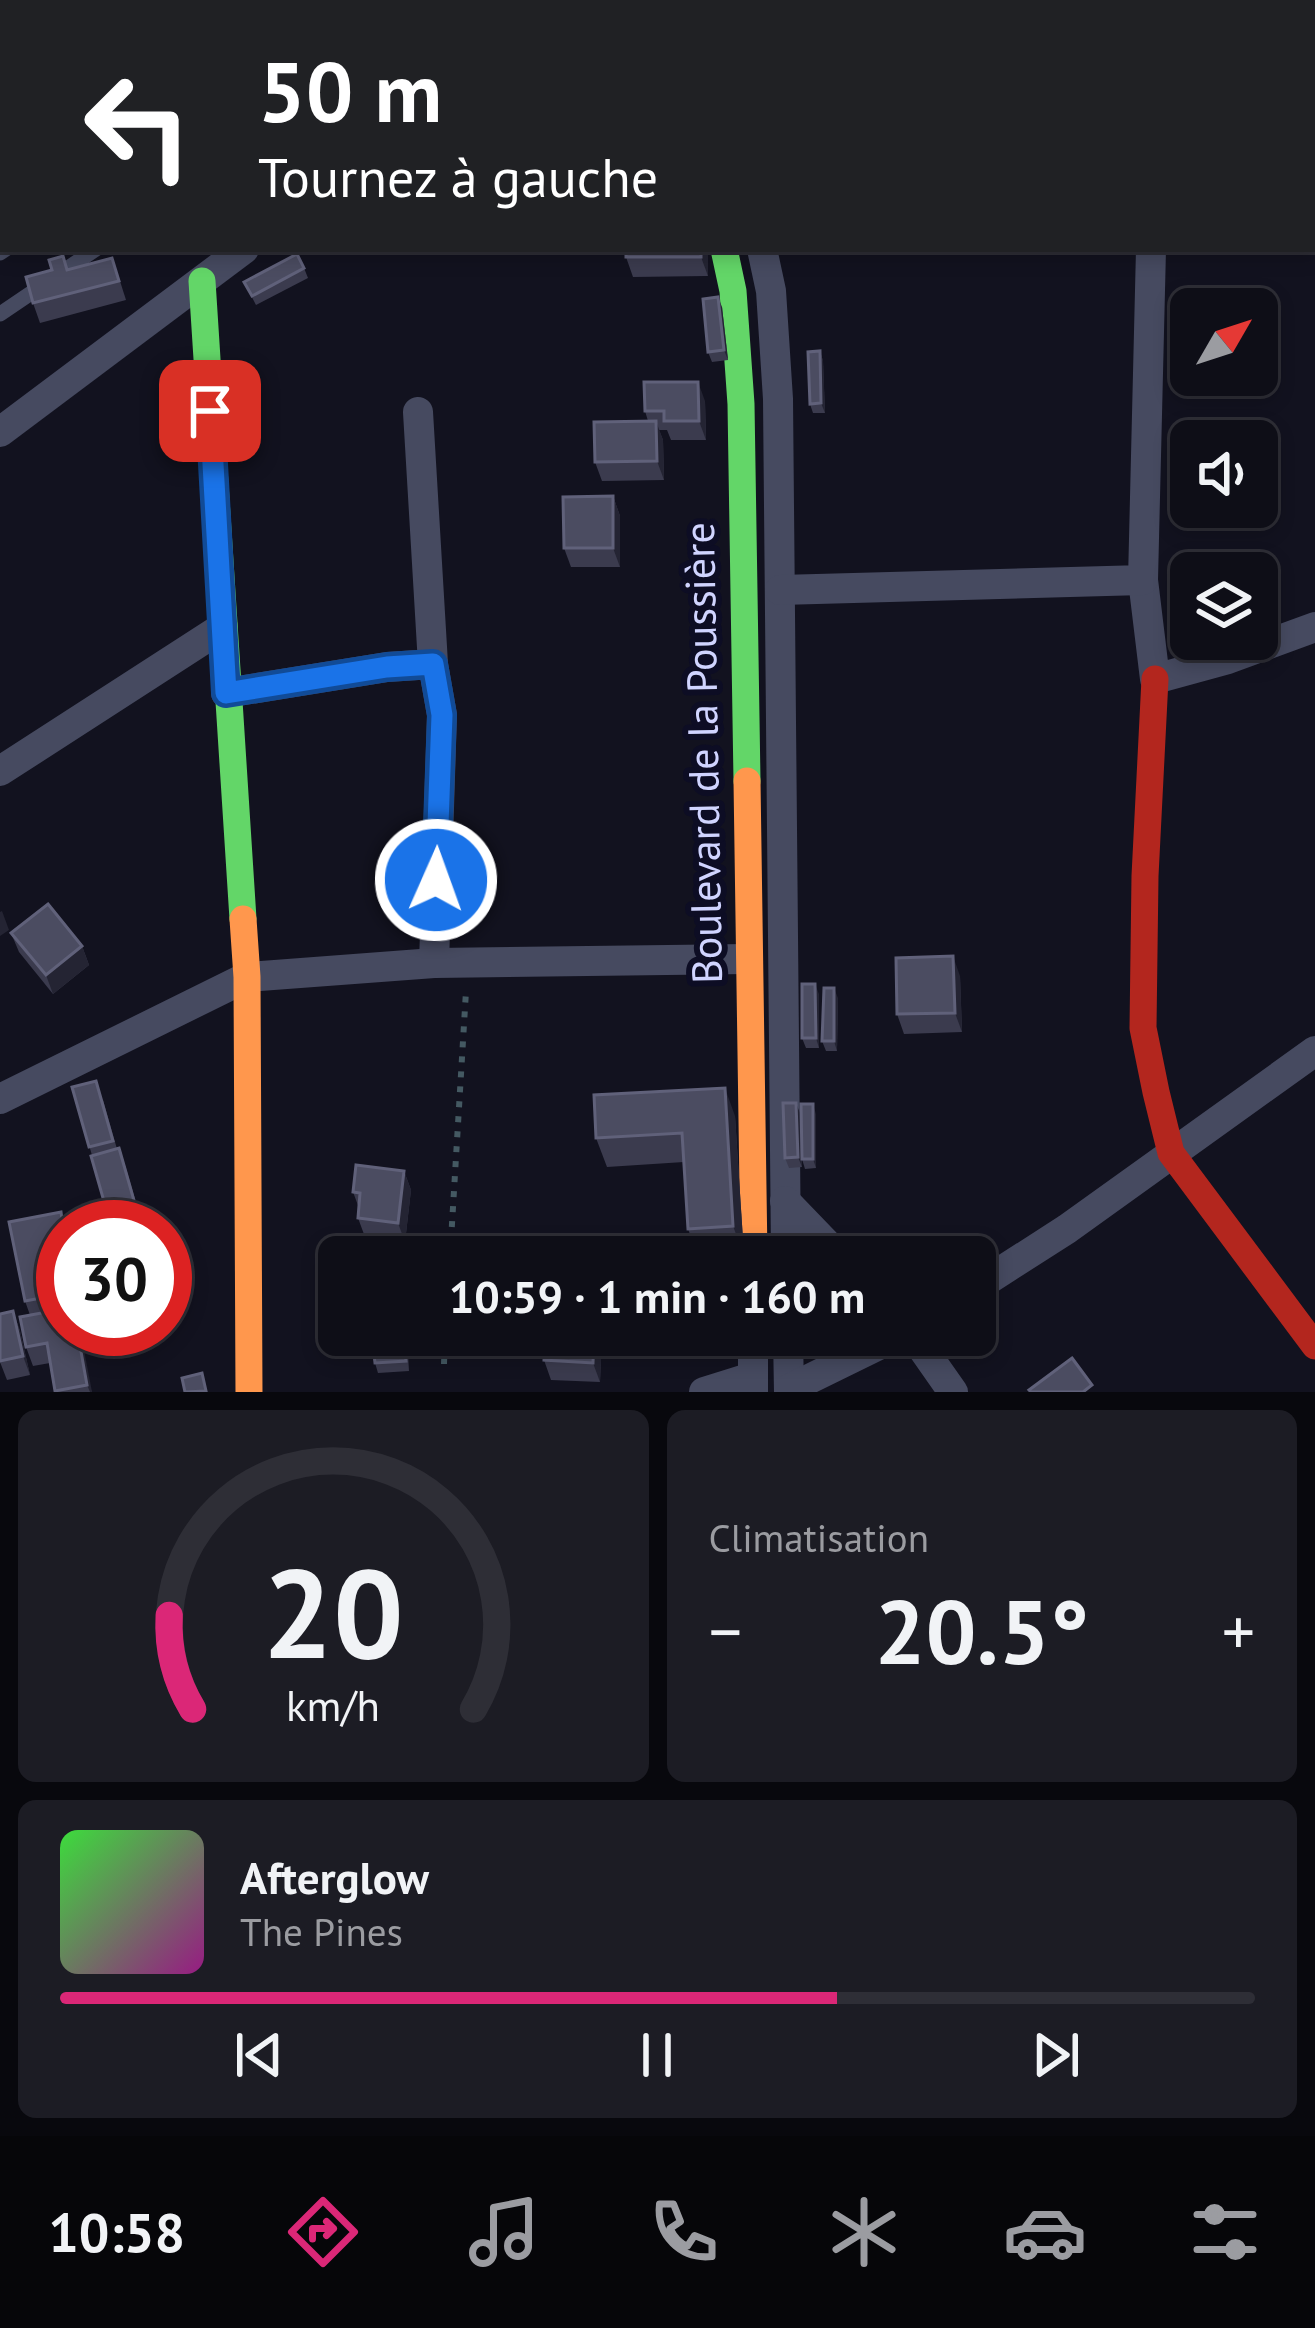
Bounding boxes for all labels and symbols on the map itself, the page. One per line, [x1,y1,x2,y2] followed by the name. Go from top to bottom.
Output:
[1170,288,1278,396] north arrow
[159,360,261,462] pin
[671,522,734,984] street label: Boulevard de la Poussière
[373,817,499,943] position arrow
[36,1200,192,1356] speed limit sign: 30

